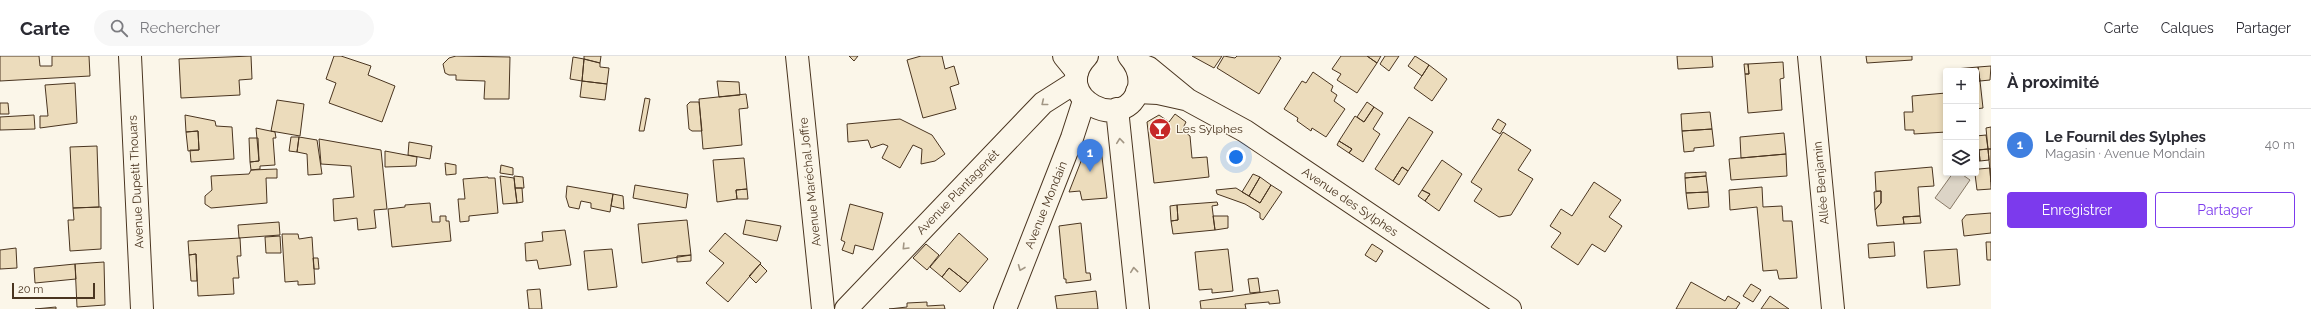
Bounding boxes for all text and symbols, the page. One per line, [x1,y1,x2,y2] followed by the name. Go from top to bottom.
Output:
[94,10,374,46] search box
[20,17,70,39] text: Carte
[108,17,130,39] icon: search
[140,19,220,37] text: Rechercher
[2104,20,2139,36] text: Carte
[2161,20,2214,36] text: Calques
[2236,20,2291,36] text: Partager
[1943,68,1979,176] map controls
[1943,68,1979,104] button: +
[2007,72,2099,92] text: À proximité
[1041,99,1048,106] one-way arrow
[1943,104,1979,140] button: −
[125,115,146,249] street label: Avenue Dupetit Thouars
[1147,116,1173,142] bar icon: Les Sylphes
[796,117,824,247] street label: Avenue Maréchal Joffre
[1176,122,1243,136] place label: Les Sylphes
[2045,128,2206,146] text: Le Fournil des Sylphes
[2017,137,2023,152] text: 1
[2265,137,2295,152] text: 40 m
[1116,138,1125,144] one-way arrow
[1077,139,1103,172] pin: 1
[1943,140,1979,176] button: layers
[1810,141,1832,225] street label: Allée Benjamin
[2045,146,2205,161] text: Magasin · Avenue Mondain
[914,147,1002,237] street label: Avenue Plantagenêt
[1226,147,1246,167] your location
[1022,159,1070,251] street label: Avenue Mondain
[1299,165,1401,239] street label: Avenue des Sylphes
[2007,192,2147,228] button: Enregistrer
[2155,192,2295,228] button: Partager
[902,242,910,250] one-way arrow
[1018,265,1026,272] one-way arrow
[1130,267,1139,273] one-way arrow
[12,281,95,300] scale bar
[18,283,43,296] text: 20 m

